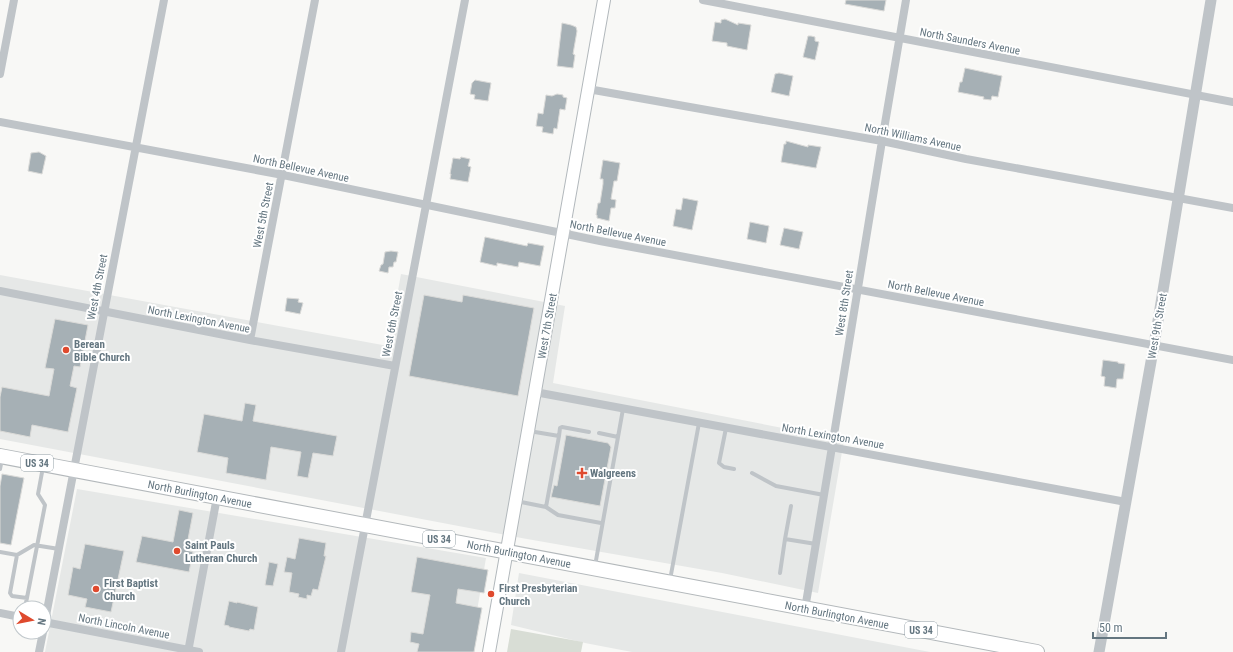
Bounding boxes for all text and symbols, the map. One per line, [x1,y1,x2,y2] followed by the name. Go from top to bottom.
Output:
[919,25,1021,58] street label: North Saunders Avenue
[863,121,962,154] street label: North Williams Avenue
[252,152,350,185] street label: North Bellevue Avenue
[251,181,276,249] street label: West 5th Street
[569,218,667,249] street label: North Bellevue Avenue
[85,253,110,321] street label: West 4th Street
[833,269,856,337] street label: West 8th Street
[887,278,985,309] street label: North Bellevue Avenue
[380,290,405,358] street label: West 6th Street
[535,292,560,360] street label: West 7th Street
[1145,292,1170,360] street label: West 9th Street
[147,303,251,336] street label: North Lexington Avenue
[74,338,130,364] place label: Berean Bible Church
[61,345,71,355] marker: Berean Bible Church
[781,421,885,452] street label: North Lexington Avenue
[21,455,53,471] road number: US 34
[590,467,636,480] place label: Walgreens
[577,468,587,478] marker: Walgreens
[147,478,253,511] street label: North Burlington Avenue
[423,531,455,547] road number: US 34
[466,538,572,571] street label: North Burlington Avenue
[185,539,257,565] place label: Saint Pauls Lutheran Church
[172,546,182,556] marker: Saint Pauls Lutheran Church
[104,577,158,603] place label: First Baptist Church
[499,582,578,608] place label: First Presbyterian Church
[91,584,101,594] marker: First Baptist Church
[486,589,496,599] marker: First Presbyterian Church
[784,599,890,632] street label: North Burlington Avenue
[12,600,52,640] north arrow
[77,611,171,642] street label: North Lincoln Avenue
[1093,614,1166,640] scale bar
[34,617,48,626] text: N
[1099,621,1123,635] text: 50 m
[905,622,937,638] road number: US 34

